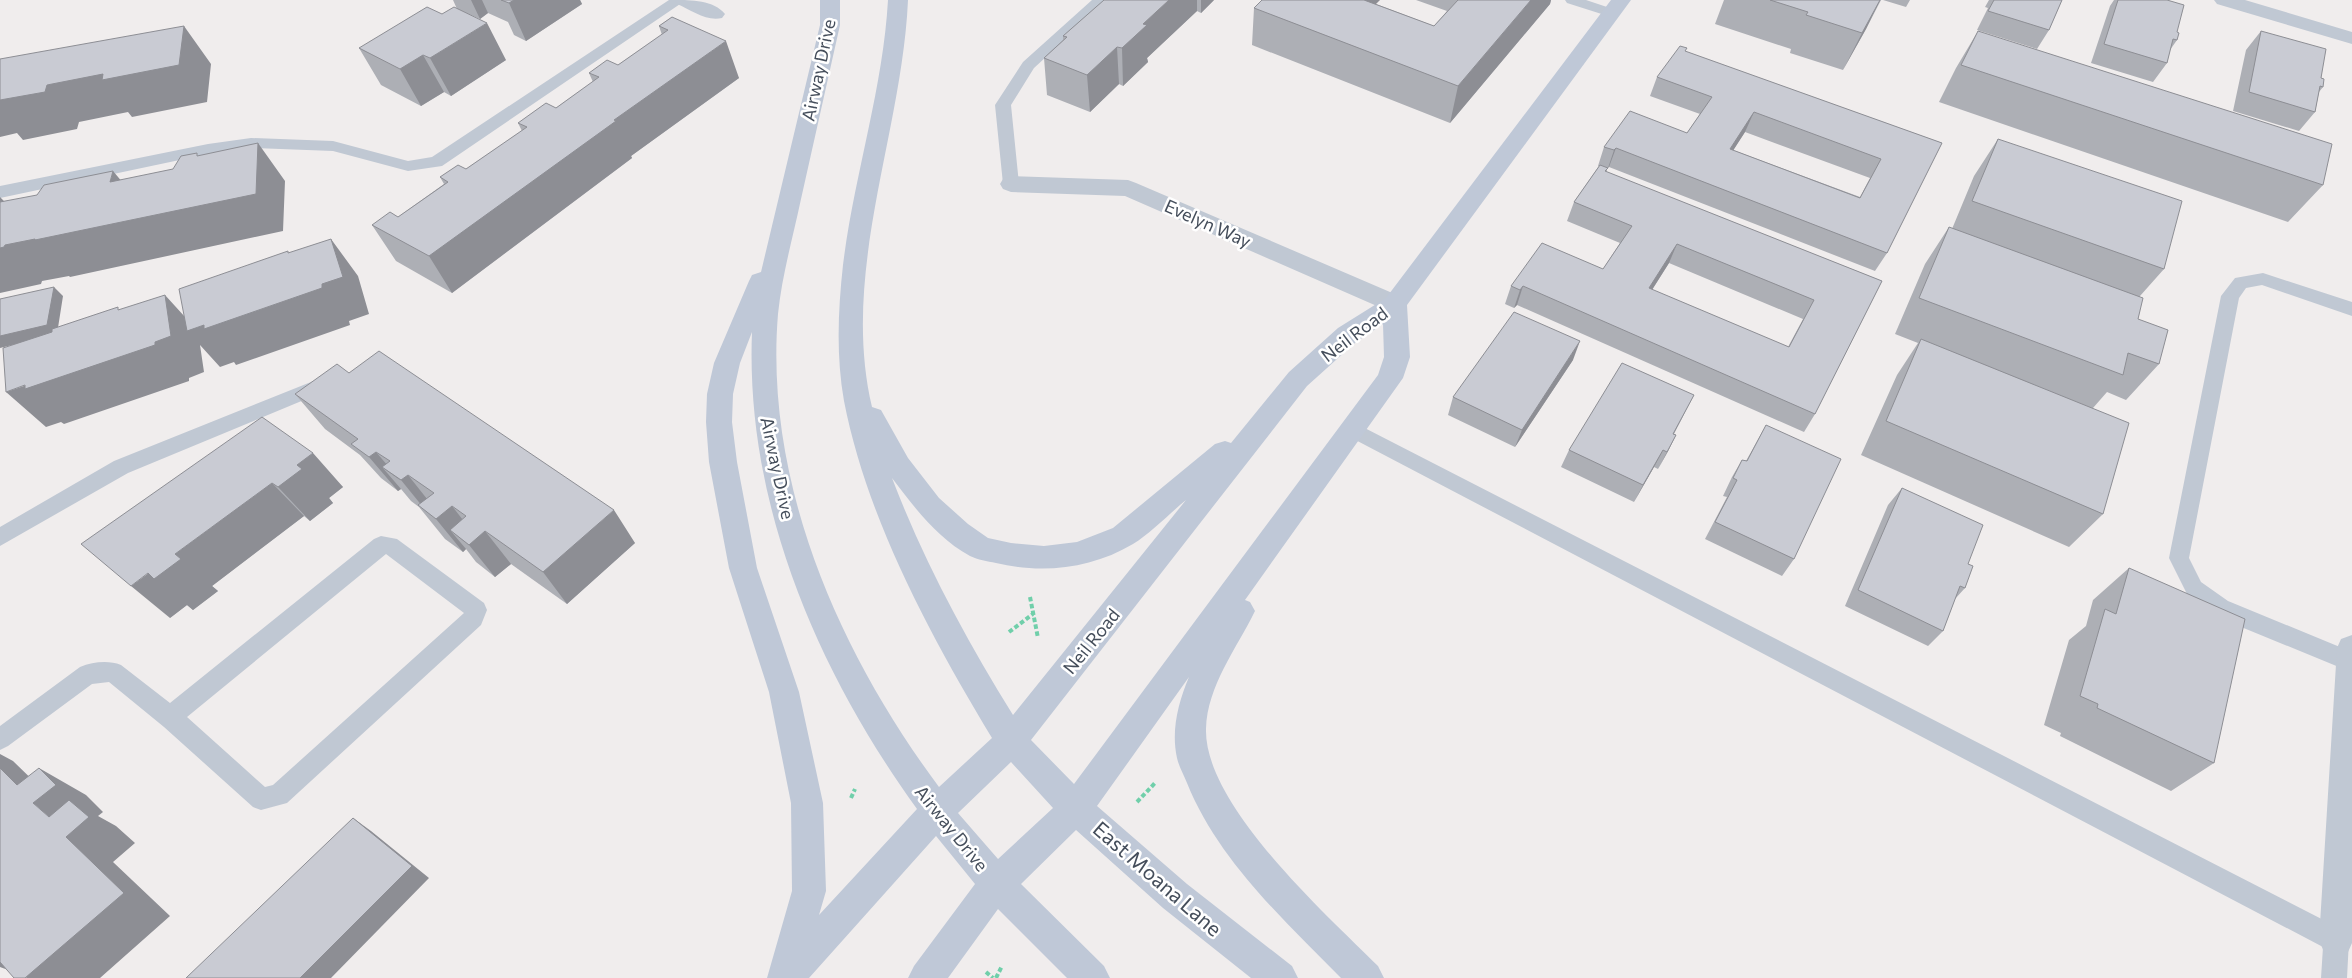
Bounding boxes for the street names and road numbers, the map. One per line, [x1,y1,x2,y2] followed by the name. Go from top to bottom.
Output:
[796,17,840,123] street label: Airway Drive
[1161,194,1255,252] street label: Evelyn Way
[1316,302,1392,366] street label: Neil Road
[756,415,800,521] street label: Airway Drive
[1058,604,1124,678] street label: Neil Road
[911,781,993,875] street label: Airway Drive
[1089,815,1227,941] street label: East Moana Lane

